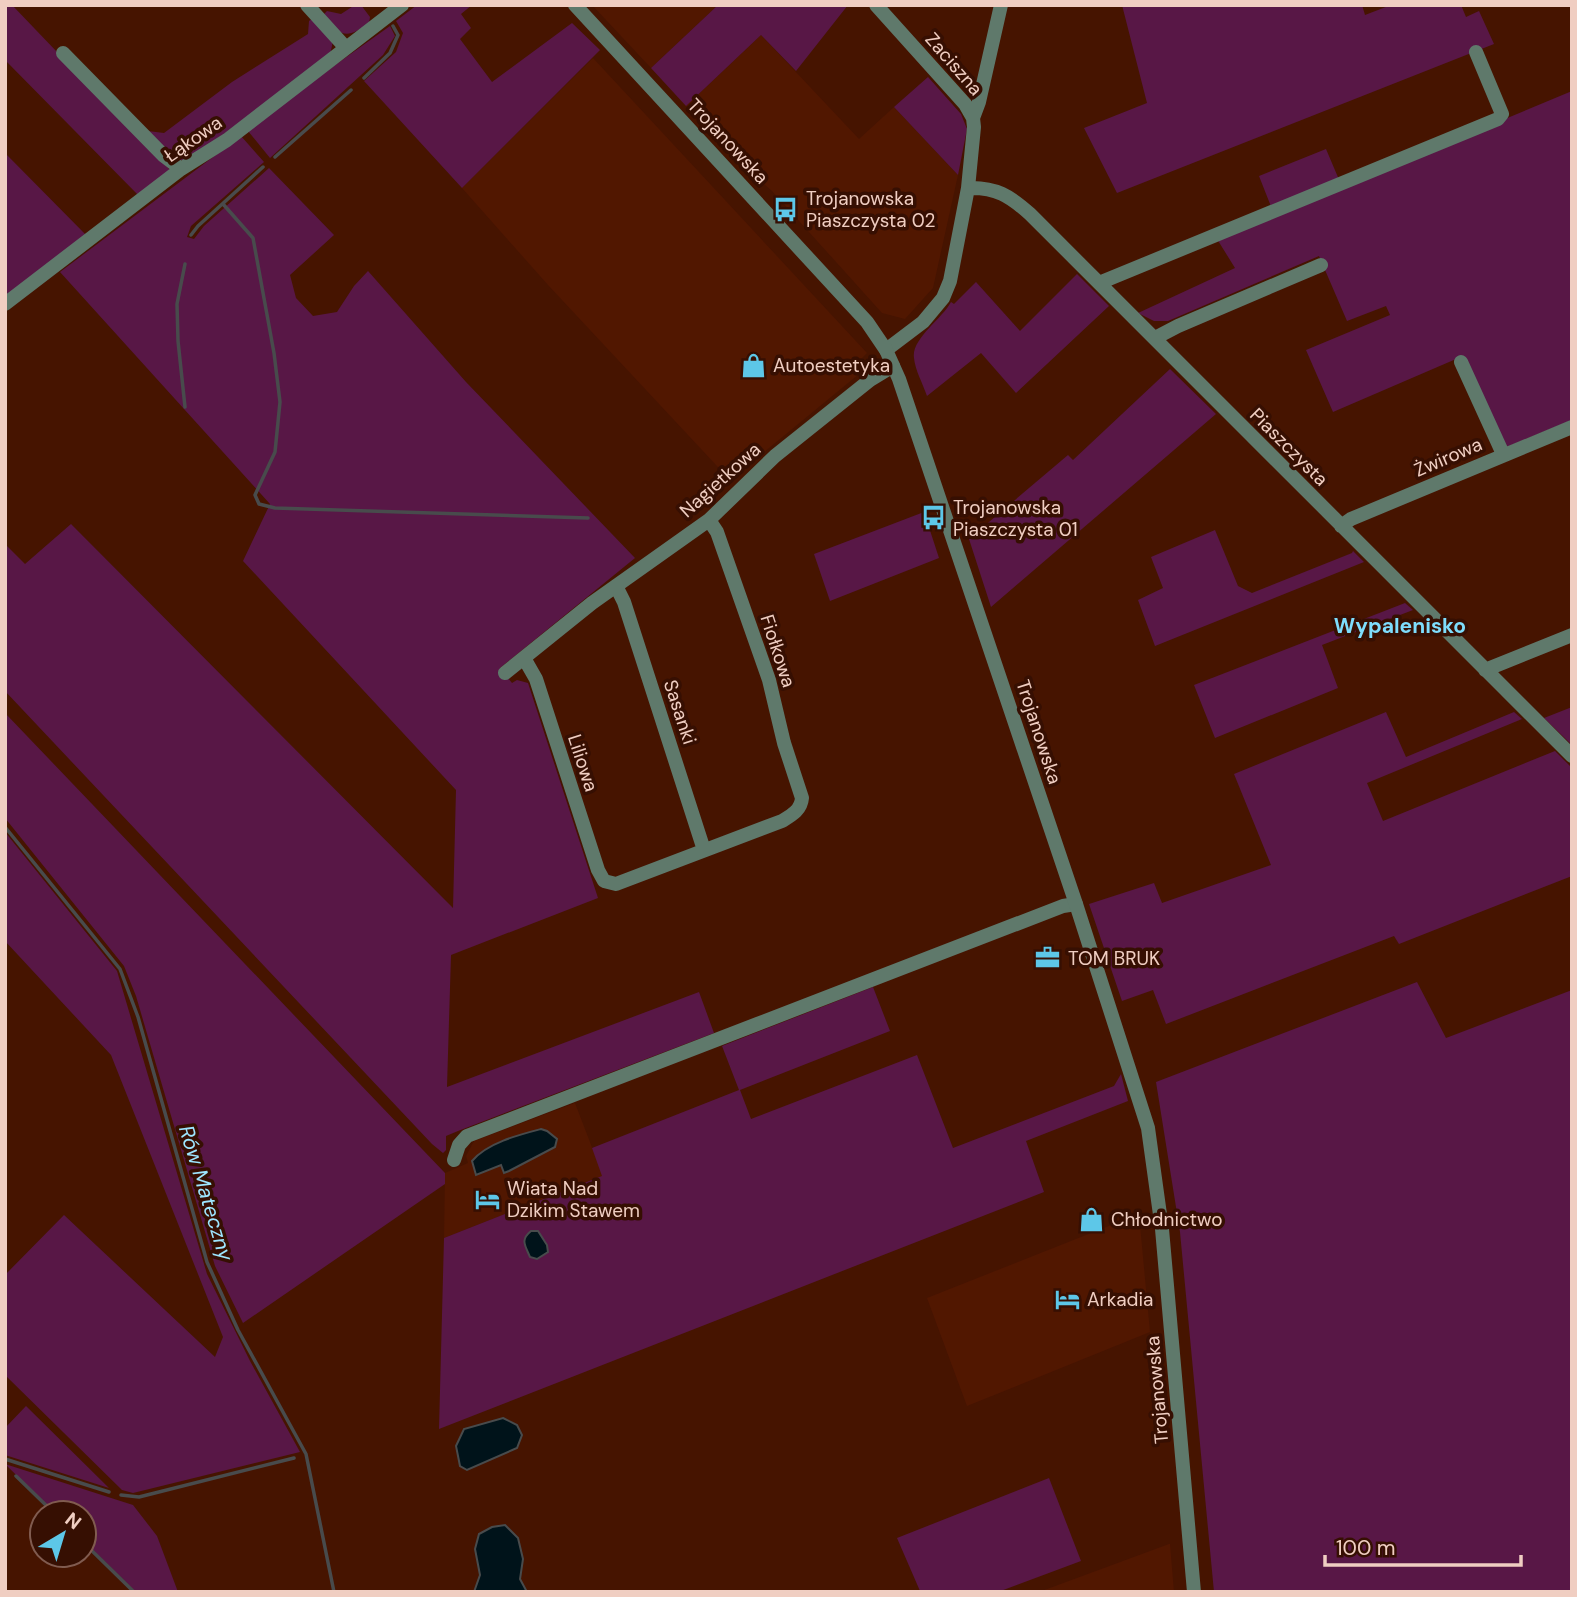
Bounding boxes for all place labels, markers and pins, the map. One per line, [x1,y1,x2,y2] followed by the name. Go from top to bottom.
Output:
[806,186,936,233] place label: Trojanowska Piaszczysta 02
[772,195,800,223] bus stop icon: Trojanowska Piaszczysta 02
[739,351,767,379] shop icon: Autoestetyka
[773,353,890,378] place label: Autoestetyka
[953,495,1078,542] place label: Trojanowska Piaszczysta 01
[919,504,947,532] bus stop icon: Trojanowska Piaszczysta 01
[1034,944,1062,972] office icon: TOM BRUK
[1068,946,1160,971] place label: TOM BRUK
[507,1176,640,1223] place label: Wiata Nad Dzikim Stawem
[473,1185,501,1213] hotel icon: Wiata Nad Dzikim Stawem
[1077,1205,1105,1233] shop icon: Chłodnictwo
[1111,1207,1222,1232] place label: Chłodnictwo
[1053,1285,1081,1313] hotel icon: Arkadia
[1087,1287,1153,1312] place label: Arkadia

